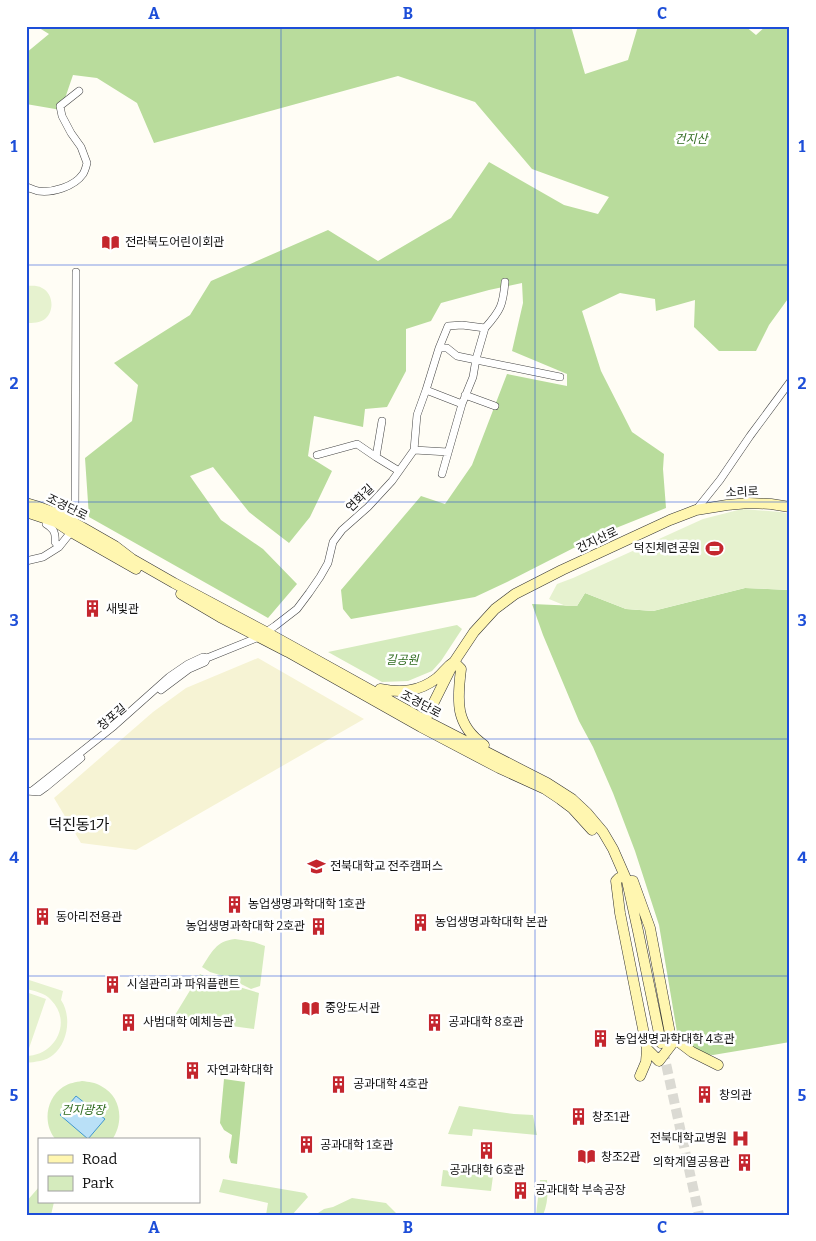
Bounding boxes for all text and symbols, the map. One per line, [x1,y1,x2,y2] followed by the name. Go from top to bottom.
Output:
[148,4,160,23] text: A
[403,4,413,23] text: B
[657,4,667,23] text: C
[674,132,710,146] park label: 건지산
[11,137,18,156] text: 1
[799,137,806,156] text: 1
[101,232,121,252] library icon: 전라북도어린이회관
[125,235,224,249] place label: 전라북도어린이회관
[9,374,19,393] text: 2
[797,374,807,393] text: 2
[343,481,377,515] street label: 연화길
[725,484,759,500] street label: 소리로
[44,491,90,523] street label: 조경단로
[574,524,620,556] street label: 건지산로
[704,538,724,558] sports icon: 덕진체련공원
[634,541,700,555] place label: 덕진체련공원
[82,599,102,619] building icon: 새빛관
[106,602,139,616] place label: 새빛관
[9,611,19,630] text: 3
[797,611,807,630] text: 3
[385,653,420,667] park label: 길공원
[398,687,444,721] street label: 조경단로
[95,701,129,733] street label: 창포길
[48,816,110,834] district label: 덕진동1가
[9,848,19,867] text: 4
[797,848,807,867] text: 4
[306,856,326,876] school or university icon: 전북대학교 전주캠퍼스
[330,859,443,873] place label: 전북대학교 전주캠퍼스
[224,894,244,914] building icon: 농업생명과학대학 1호관
[248,897,366,911] place label: 농업생명과학대학 1호관
[32,907,52,927] building icon: 동아리전용관
[56,910,122,924] place label: 동아리전용관
[411,912,431,932] building icon: 농업생명과학대학 본관
[435,915,548,929] place label: 농업생명과학대학 본관
[309,916,329,936] building icon: 농업생명과학대학 2호관
[186,919,305,933] place label: 농업생명과학대학 2호관
[103,974,123,994] building icon: 시설관리과 파워플랜트
[127,977,240,991] place label: 시설관리과 파워플랜트
[301,998,321,1018] library icon: 중앙도서관
[325,1001,380,1015] place label: 중앙도서관
[119,1012,139,1032] building icon: 사범대학 예체능관
[424,1012,444,1032] building icon: 공과대학 8호관
[143,1015,234,1029] place label: 사범대학 예체능관
[448,1015,524,1029] place label: 공과대학 8호관
[591,1029,611,1049] building icon: 농업생명과학대학 4호관
[615,1032,735,1046] place label: 농업생명과학대학 4호관
[183,1060,203,1080] building icon: 자연과학대학
[207,1063,273,1077] place label: 자연과학대학
[329,1074,349,1094] building icon: 공과대학 4호관
[353,1077,429,1091] place label: 공과대학 4호관
[695,1085,715,1105] building icon: 창의관
[10,1086,19,1105] text: 5
[798,1086,807,1105] text: 5
[719,1088,752,1102] place label: 창의관
[61,1103,107,1117] park label: 건지광장
[568,1107,588,1127] building icon: 창조1관
[592,1110,630,1124] place label: 창조1관
[731,1128,751,1148] hospital icon: 전북대학교병원
[650,1131,727,1145] place label: 전북대학교병원
[296,1135,316,1155] building icon: 공과대학 1호관
[38,1138,200,1204] legend
[320,1138,394,1152] place label: 공과대학 1호관
[477,1141,497,1161] building icon: 공과대학 6호관
[577,1147,597,1167] library icon: 창조2관
[82,1150,117,1168] text: Road
[601,1150,641,1164] place label: 창조2관
[734,1152,754,1172] building icon: 의학계열공용관
[653,1155,730,1169] place label: 의학계열공용관
[449,1163,525,1177] place label: 공과대학 6호관
[82,1174,114,1192] text: Park
[511,1180,531,1200] building icon: 공과대학 부속공장
[535,1183,626,1197] place label: 공과대학 부속공장
[148,1218,160,1237] text: A
[403,1218,413,1237] text: B
[657,1218,667,1237] text: C

